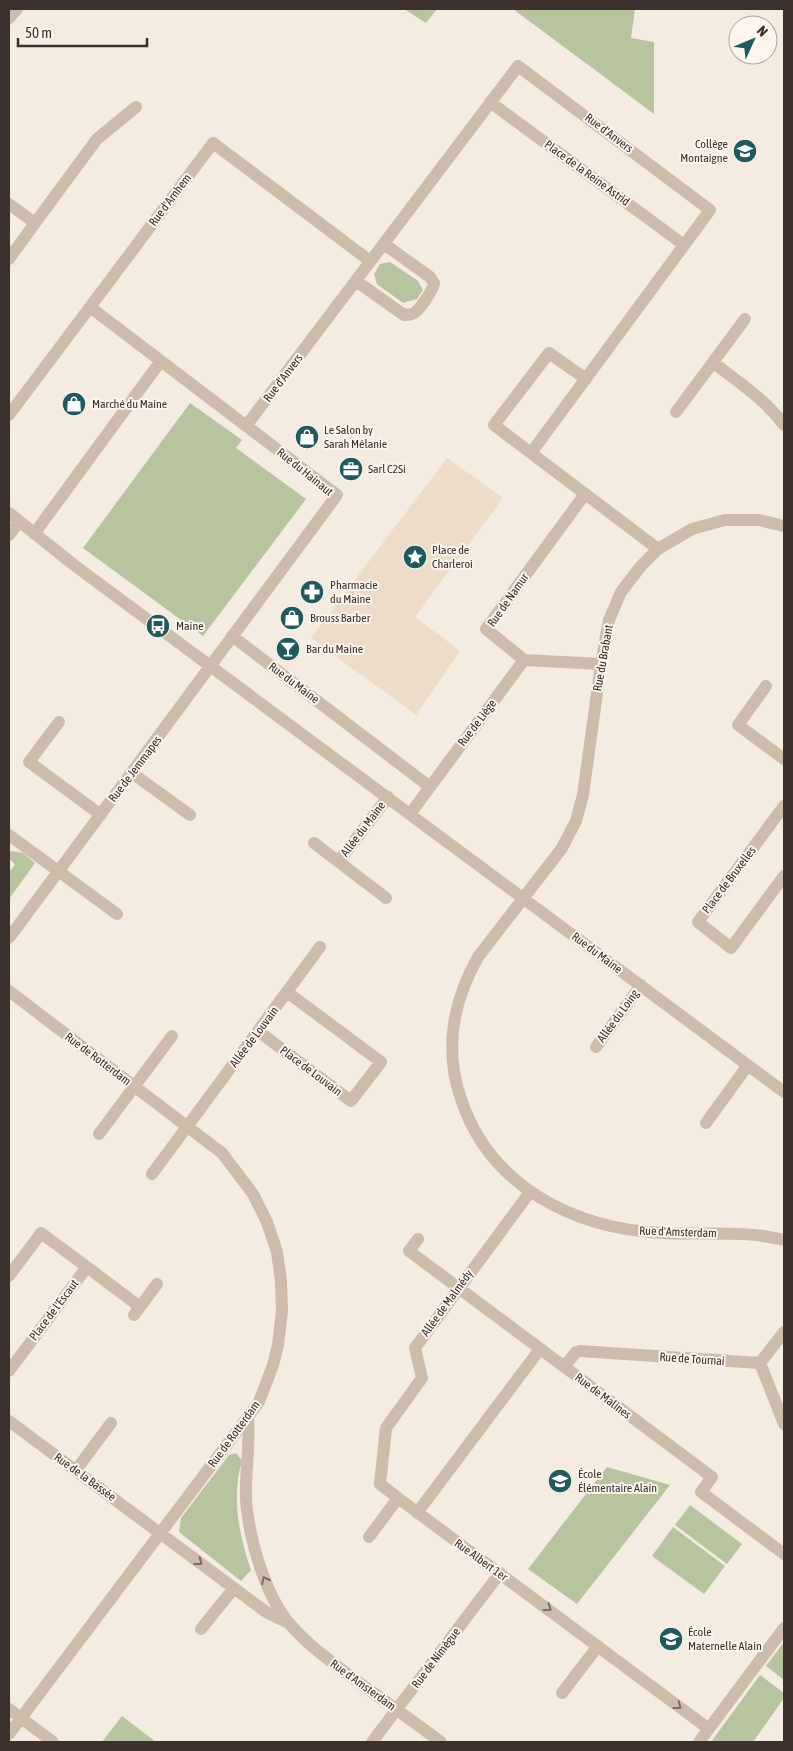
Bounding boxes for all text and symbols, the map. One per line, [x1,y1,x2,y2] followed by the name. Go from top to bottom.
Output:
[18,15,146,47] scale bar
[728,15,778,65] north arrow
[754,22,771,39] text: N
[25,24,52,41] text: 50 m
[582,110,636,156] street label: Rue d'Anvers
[542,137,632,209] street label: Place de la Reine Astrid
[680,137,728,165] place label: Collège Montaigne
[732,138,758,164] school or university icon: Collège Montaigne
[146,171,194,229] street label: Rue d'Arnhem
[260,351,306,405] street label: Rue d'Anvers
[61,391,87,417] shop icon: Marché du Maine
[92,397,167,411] place label: Marché du Maine
[324,423,387,451] place label: Le Salon by Sarah Mélanie
[294,424,320,450] shop icon: Le Salon by Sarah Mélanie
[274,445,336,499] street label: Rue du Hainaut
[338,456,364,482] office icon: Sarl C2Si
[368,462,406,476] place label: Sarl C2Si
[432,543,473,571] place label: Place de Charleroi
[402,544,428,570] place icon: Place de Charleroi
[484,570,532,630] street label: Rue de Namur
[330,578,378,606] place label: Pharmacie du Maine
[299,579,325,605] pharmacy icon: Pharmacie du Maine
[279,605,305,631] shop icon: Brouss Barber
[310,611,371,625] place label: Brouss Barber
[145,613,171,639] bus stop icon: Maine
[176,619,204,633] place label: Maine
[590,623,616,692] street label: Rue du Brabant
[275,636,301,662] bar icon: Bar du Maine
[306,642,363,656] place label: Bar du Maine
[266,659,322,707] street label: Rue du Maine
[455,697,499,749] street label: Rue de Liège
[106,733,164,805] street label: Rue de Jemmapes
[338,799,388,859] street label: Allée du Maine
[699,844,759,916] street label: Place de Bruxelles
[569,929,625,977] street label: Rue du Maine
[594,986,642,1045] street label: Allée du Loing
[227,1004,281,1070] street label: Allée de Louvain
[62,1030,134,1088] street label: Rue de Rotterdam
[277,1043,345,1099] street label: Place de Louvain
[639,1224,717,1240] street label: Rue d'Amsterdam
[418,1267,476,1339] street label: Allée de Malmédy
[27,1276,82,1343] street label: Place de l'Escaut
[659,1350,725,1368] street label: Rue de Tournai
[572,1370,634,1422] street label: Rue de Malines
[205,1398,263,1470] street label: Rue de Rotterdam
[51,1450,119,1504] street label: Rue de la Bassée
[578,1467,657,1495] place label: École Élémentaire Alain
[547,1468,573,1494] school or university icon: École Élémentaire Alain
[452,1536,511,1584] street label: Rue Albert 1er
[193,1556,202,1564] one-way arrow
[261,1576,271,1585] one-way arrow
[542,1602,552,1611] one-way arrow
[409,1625,463,1691] street label: Rue de Nimègue
[688,1625,762,1653] place label: École Maternelle Alain
[658,1626,684,1652] school or university icon: École Maternelle Alain
[328,1657,398,1713] street label: Rue d'Amsterdam
[672,1700,681,1708] one-way arrow

